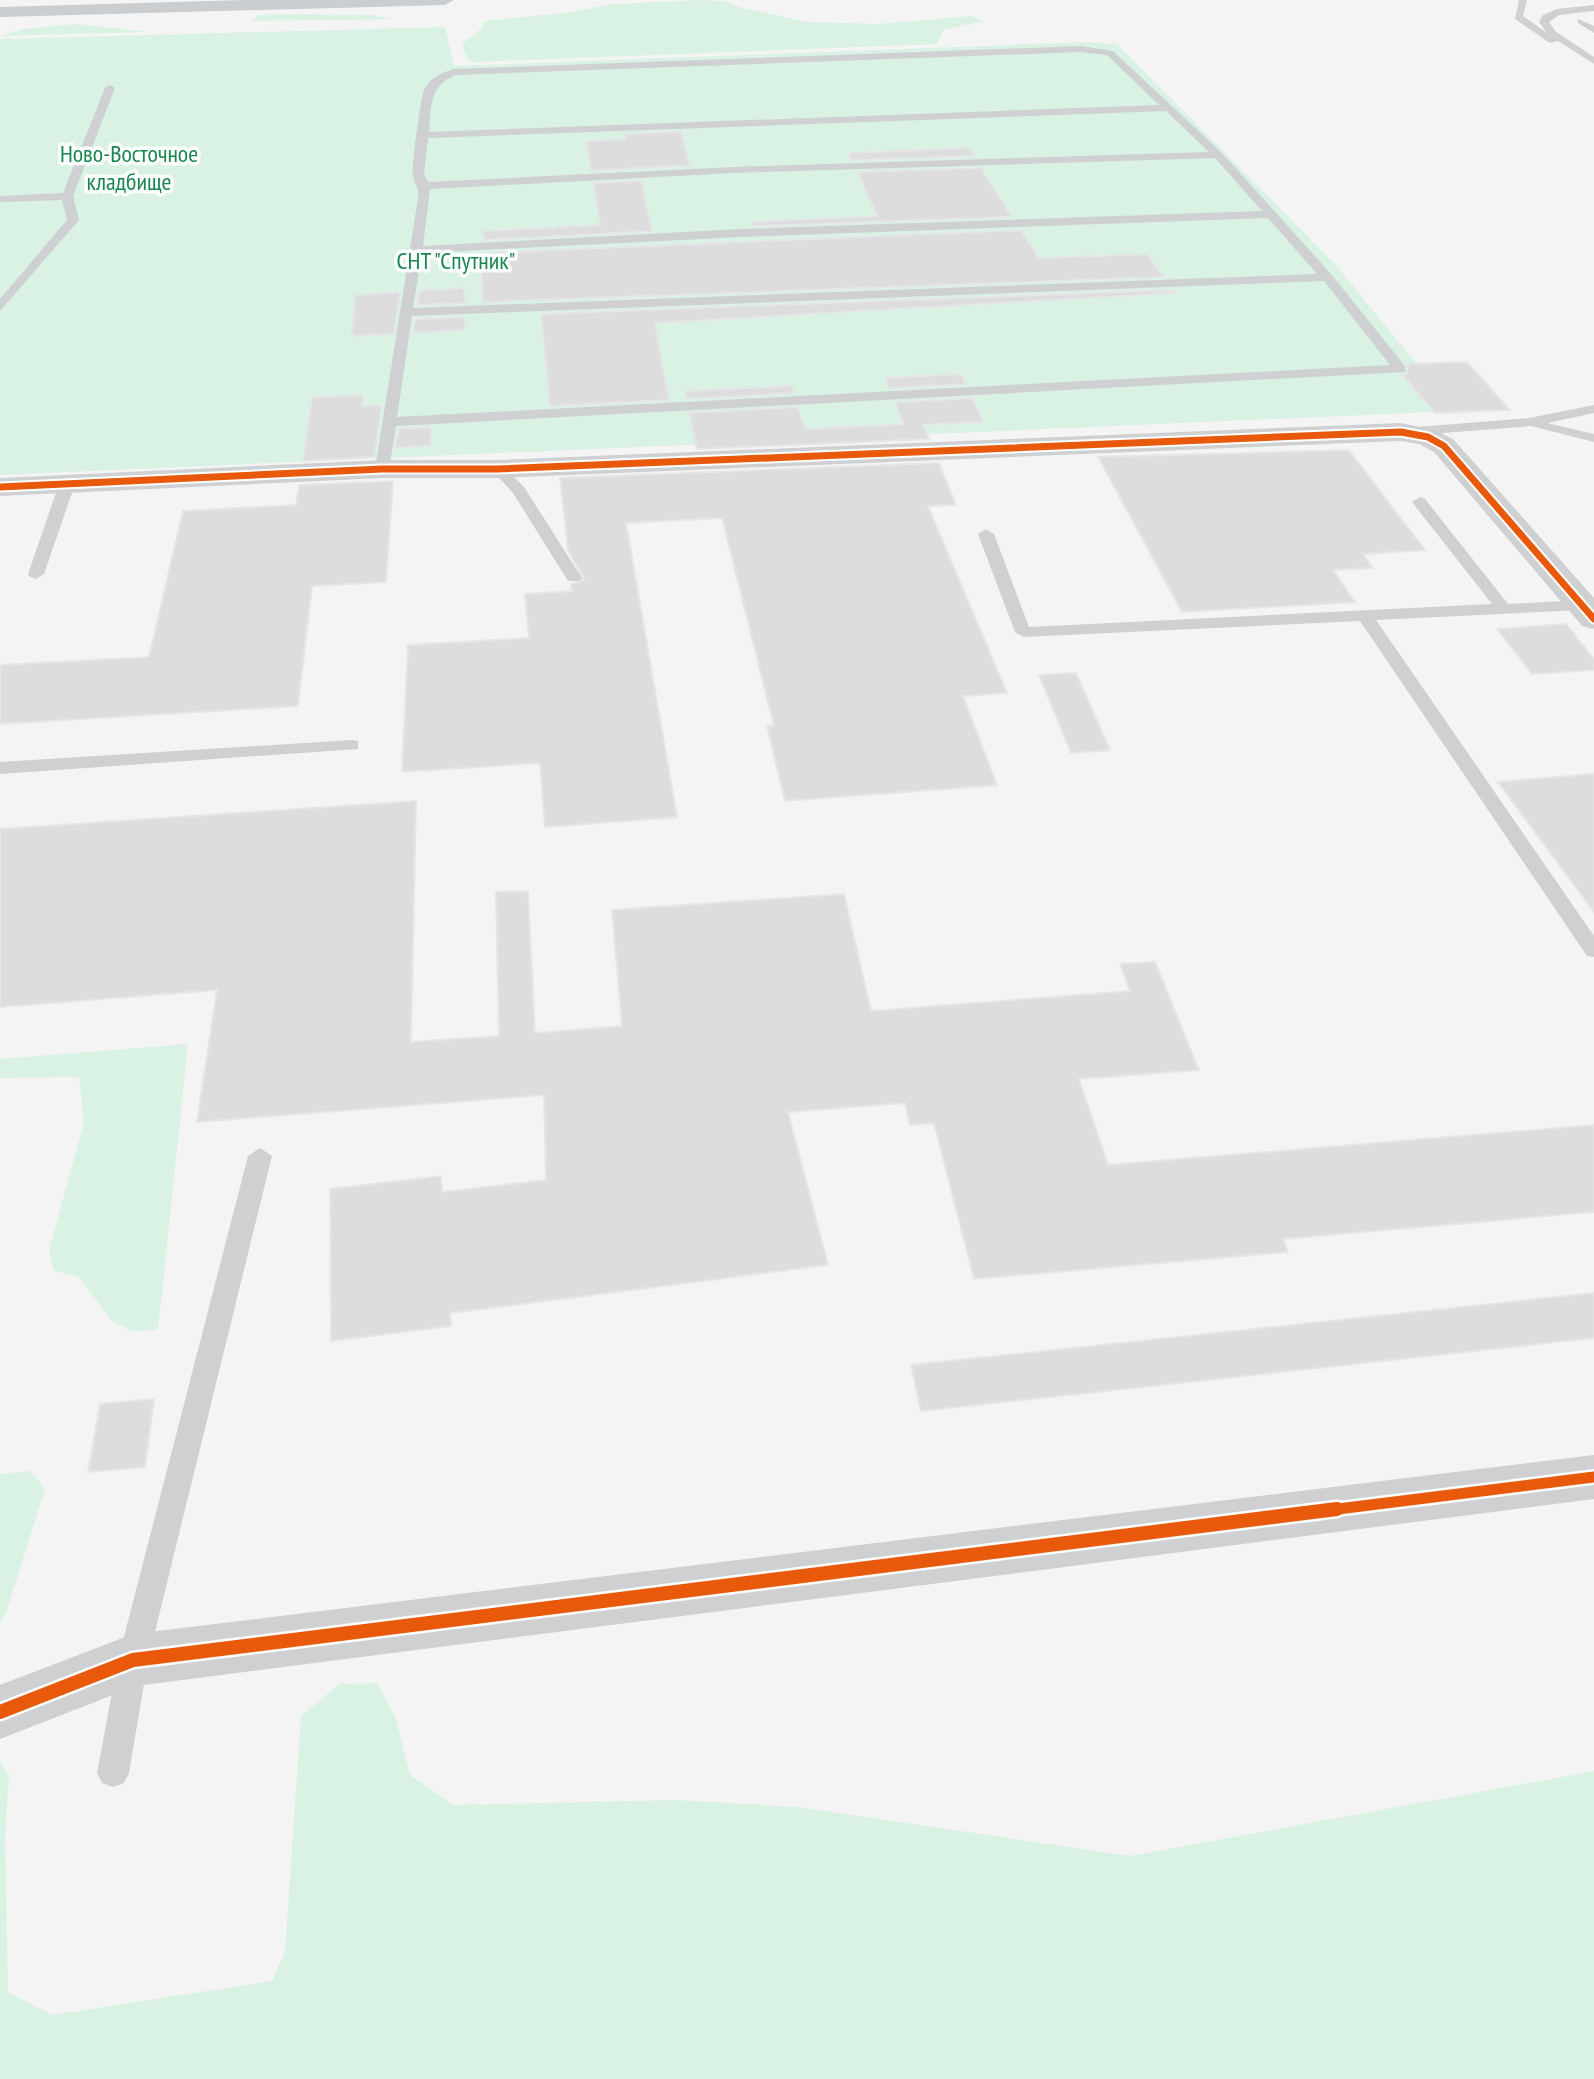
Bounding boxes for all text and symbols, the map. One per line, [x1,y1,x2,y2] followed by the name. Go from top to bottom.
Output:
[60,138,198,197] park label: Ново-Восточное кладбище
[397,245,515,276] park label: СНТ "Спутник"

